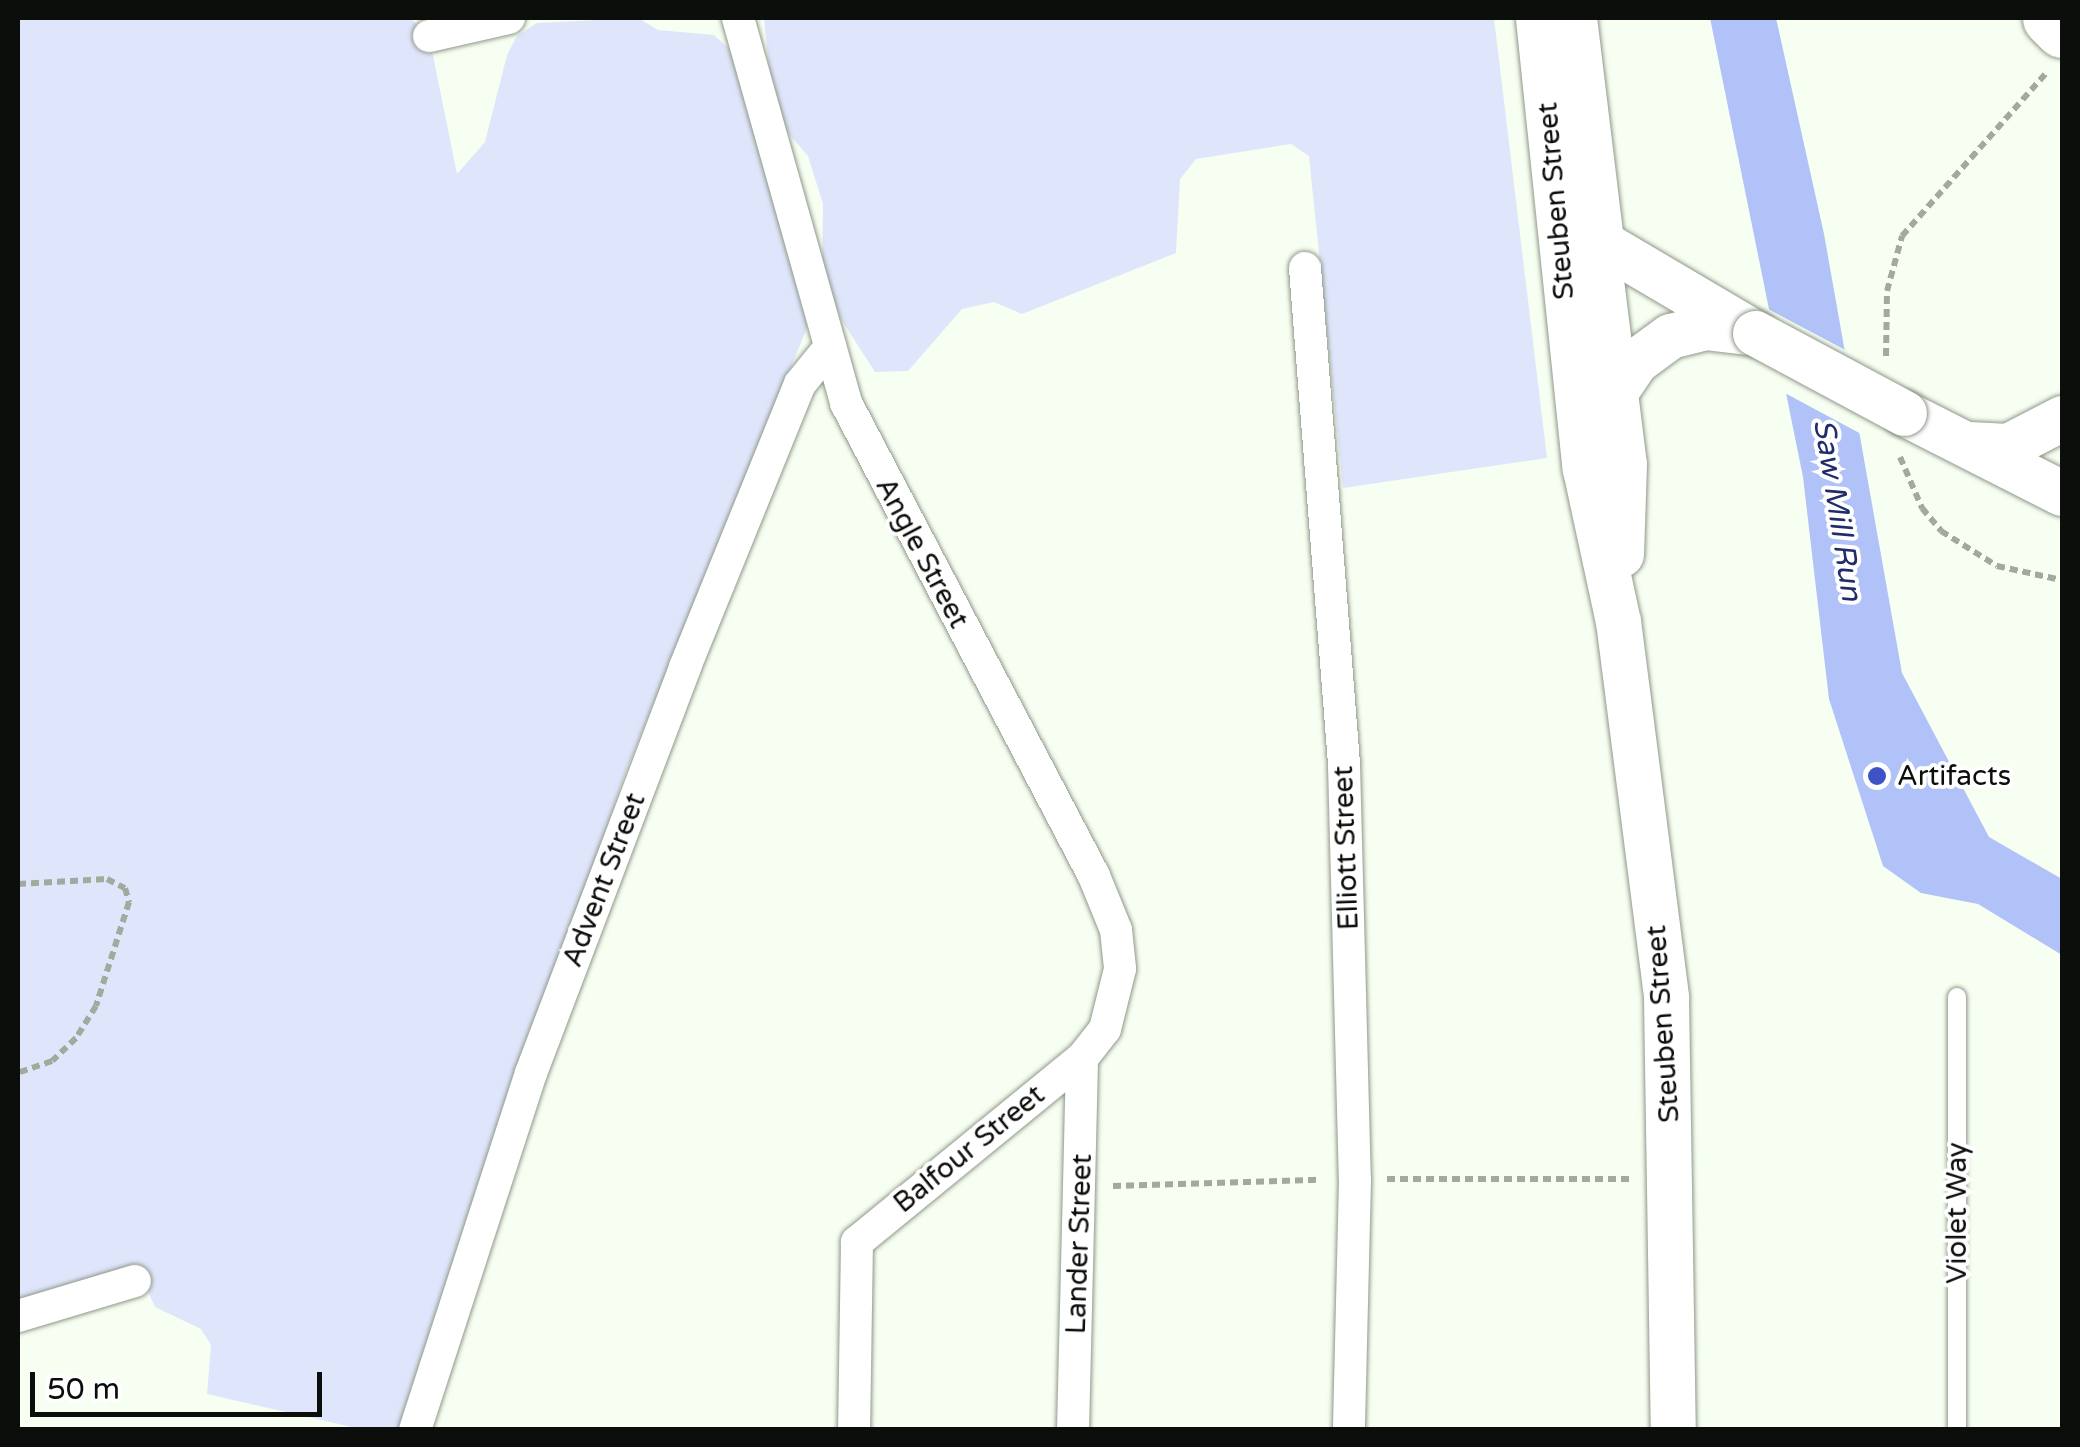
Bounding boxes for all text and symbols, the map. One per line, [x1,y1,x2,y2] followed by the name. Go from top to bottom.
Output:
[1531,101,1581,301] street label: Steuben Street
[1805,417,1869,603] water label: Saw Mill Run
[868,472,976,634] street label: Angle Street
[1897,759,2011,793] place label: Artifacts
[1326,765,1366,931] street label: Elliott Street
[1866,765,1888,787] marker: Artifacts
[555,788,653,972] street label: Advent Street
[1639,924,1687,1124] street label: Steuben Street
[887,1078,1051,1220] street label: Balfour Street
[1940,1142,1974,1284] street label: Violet Way
[1059,1153,1099,1335] street label: Lander Street
[35,1352,328,1414] scale bar
[47,1371,120,1408] text: 50 m

